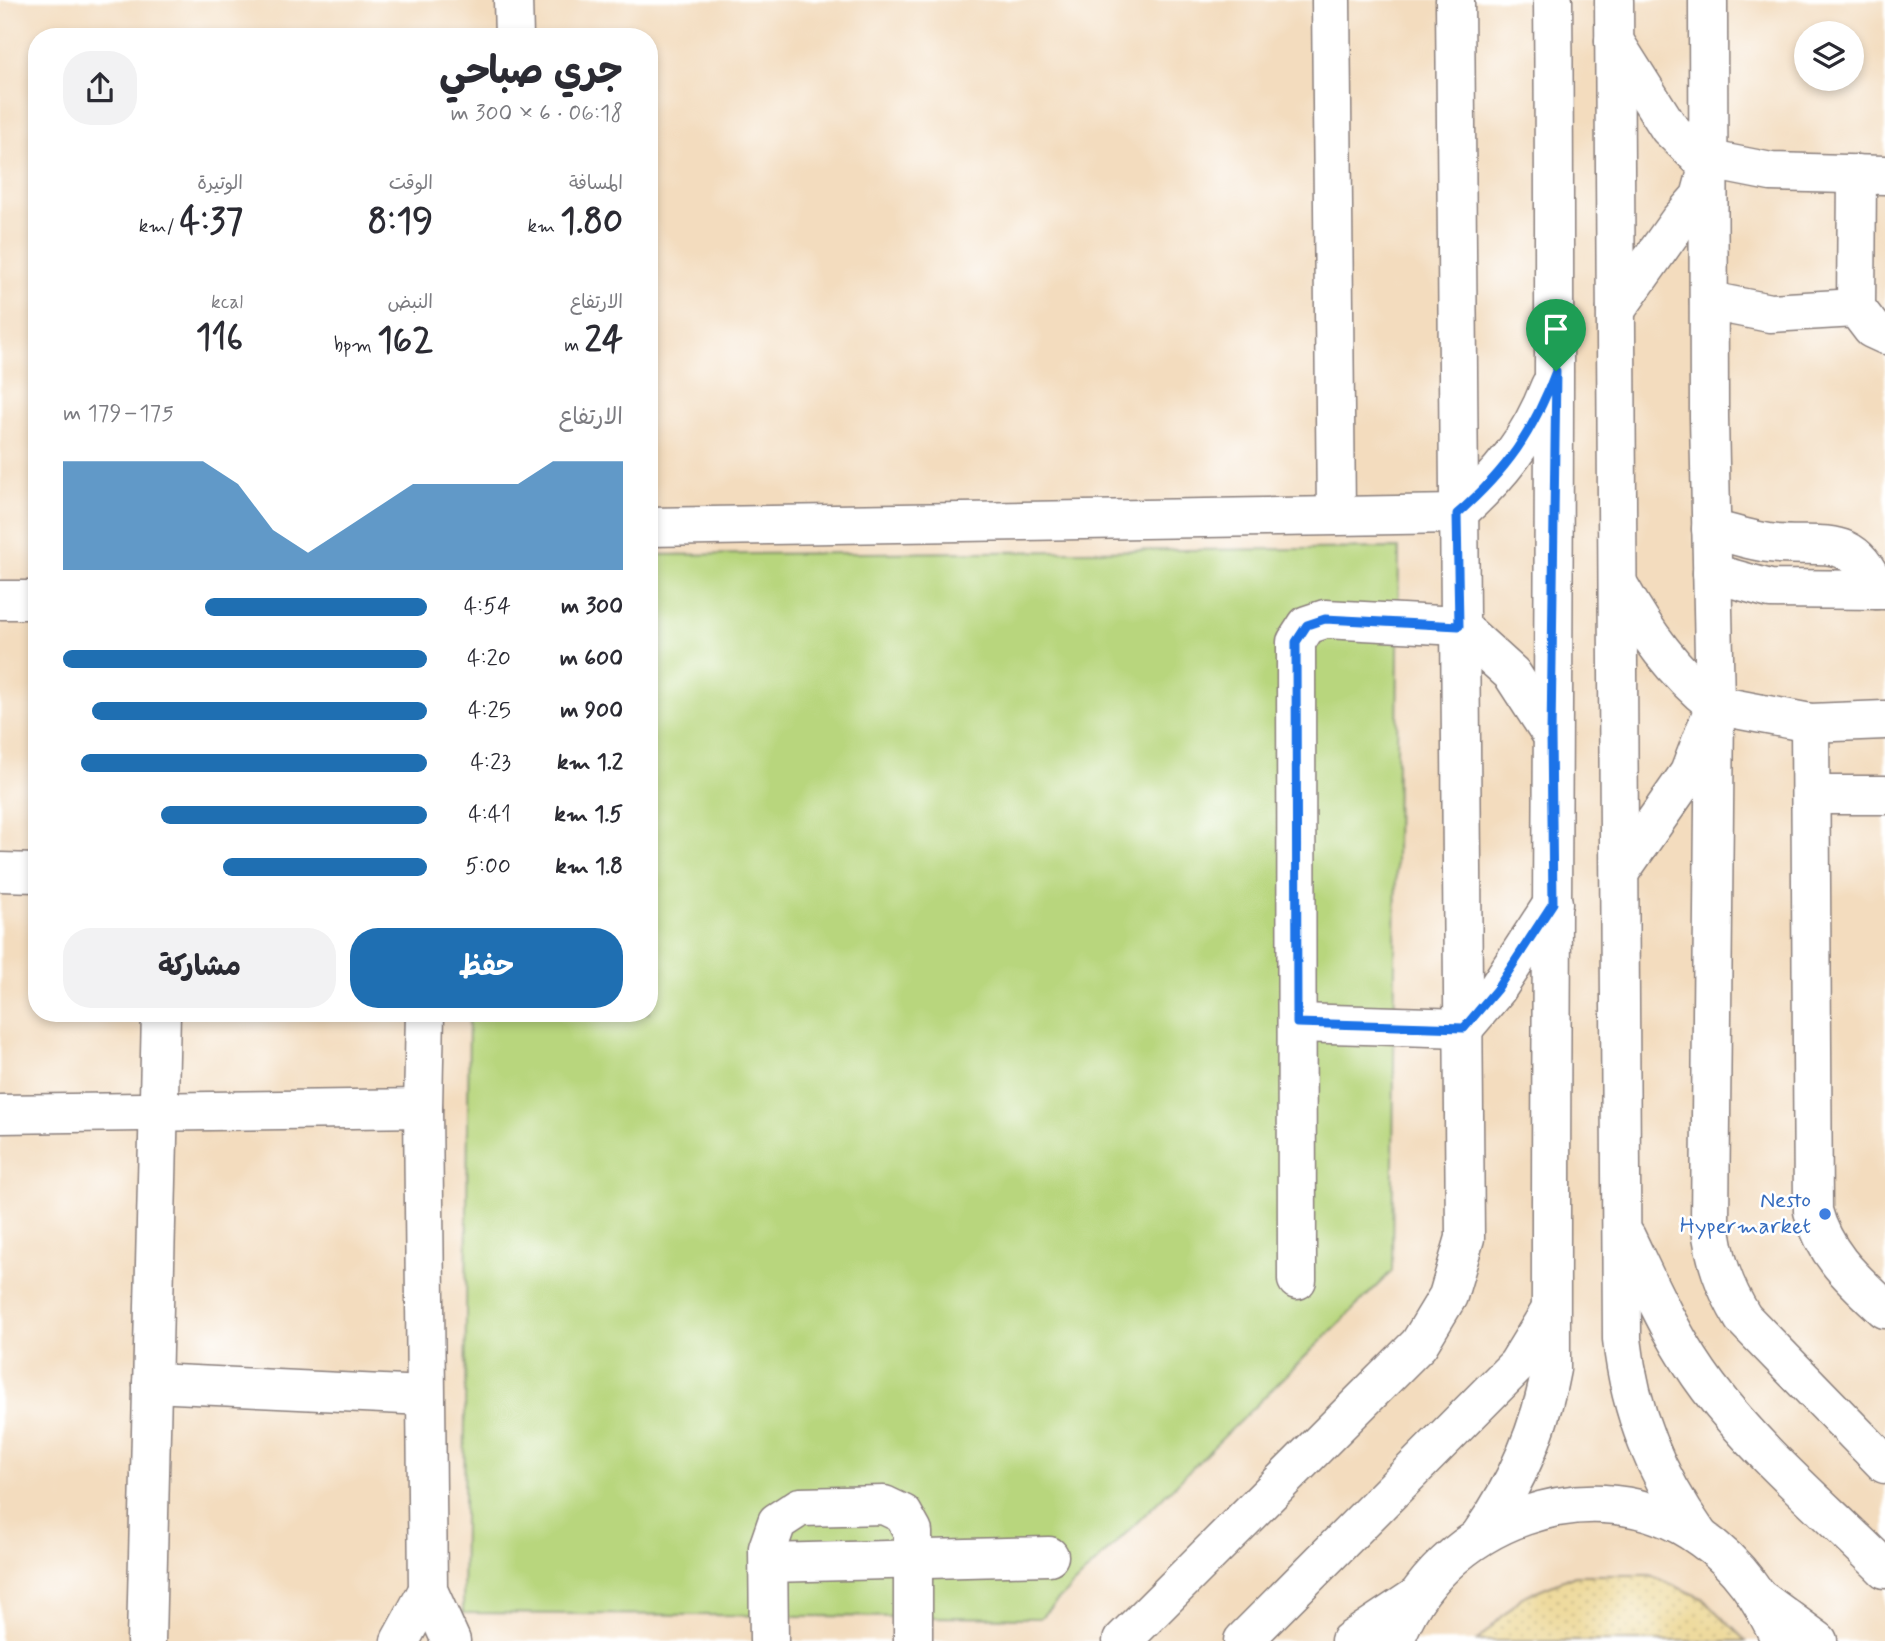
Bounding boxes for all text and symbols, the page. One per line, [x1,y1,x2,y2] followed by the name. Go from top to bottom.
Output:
[1794,21,1864,91] map controls
[1794,21,1864,91] button: layers
[439,48,623,97] text: جري صباحي
[63,51,137,125] button: share
[451,99,623,129] text: 06:18 · 6 × 300 m
[197,171,243,196] text: الوتيرة
[389,171,433,196] text: الوقت
[569,171,623,196] text: المسافة
[180,199,243,245] text: 4:37
[367,199,433,245] text: 8:19
[560,199,623,245] text: 1.80
[139,214,180,239] text: /km
[527,214,560,239] text: km
[211,290,243,315] text: kcal
[388,290,433,315] text: النبض
[570,290,623,315] text: الارتفاع
[1526,299,1586,371] pin
[1537,310,1575,348] icon: arrive
[196,315,243,361] text: 116
[377,318,433,364] text: 162
[585,318,623,364] text: 24
[334,333,377,358] text: bpm
[564,333,585,358] text: m
[63,399,174,429] text: 175–179 m
[559,403,623,433] text: الارتفاع
[464,592,511,622] text: 4:54
[561,592,623,622] text: 300 m
[467,644,511,674] text: 4:20
[560,644,623,674] text: 600 m
[468,696,511,726] text: 4:25
[560,696,623,726] text: 900 m
[470,748,511,778] text: 4:23
[557,748,623,778] text: 1.2 km
[468,800,511,830] text: 4:41
[554,800,623,830] text: 1.5 km
[465,852,511,882] text: 5:00
[555,852,623,882] text: 1.8 km
[63,928,336,1008] button: مشاركة
[350,928,623,1008] button: حفظ
[1680,1186,1811,1242] place label: Nesto Hypermarket
[1817,1206,1833,1222] marker: Nesto Hypermarket

